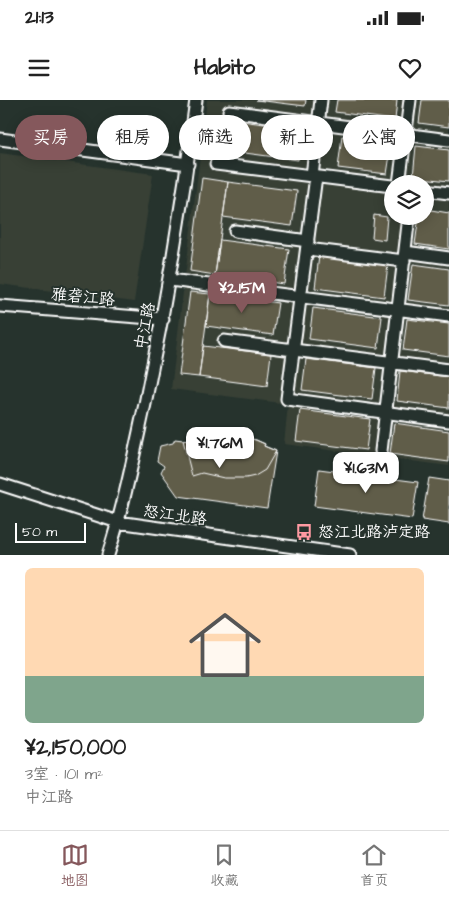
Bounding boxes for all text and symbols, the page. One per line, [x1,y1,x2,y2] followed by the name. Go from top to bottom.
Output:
[25,4,54,31] text: 21:13
[194,52,255,83] text: Habito
[25,54,53,82] icon: menu
[396,54,424,82] icon: heart
[15,115,87,160] chip: 买房
[97,115,169,160] chip: 租房
[179,115,251,160] chip: 筛选
[261,115,333,160] chip: 新上
[343,115,415,160] chip: 公寓
[384,175,434,225] map controls
[384,175,434,225] button: layers
[201,272,283,314] pin: ¥2.15M
[219,277,265,299] text: ¥2.15M
[50,283,116,311] street label: 雅砻江路
[130,300,160,352] street label: 中江路
[179,426,261,469] pin: ¥1.76M
[197,432,243,454] text: ¥1.76M
[325,452,407,494] pin: ¥1.63M
[344,457,388,479] text: ¥1.63M
[142,500,208,530] street label: 怒江北路
[15,520,86,543] scale bar
[318,521,430,543] place label: 怒江北路泸定路
[22,522,57,542] text: 50 m
[294,522,314,542] bus stop icon: 怒江北路泸定路
[180,600,270,690] icon: home
[25,733,126,762] text: ¥2,150,000
[25,763,103,785] text: 3室 · 101 m²
[25,786,73,808] text: 中江路
[61,841,89,891] tab: 地图
[210,841,238,891] tab: 收藏
[360,841,388,891] tab: 首页

